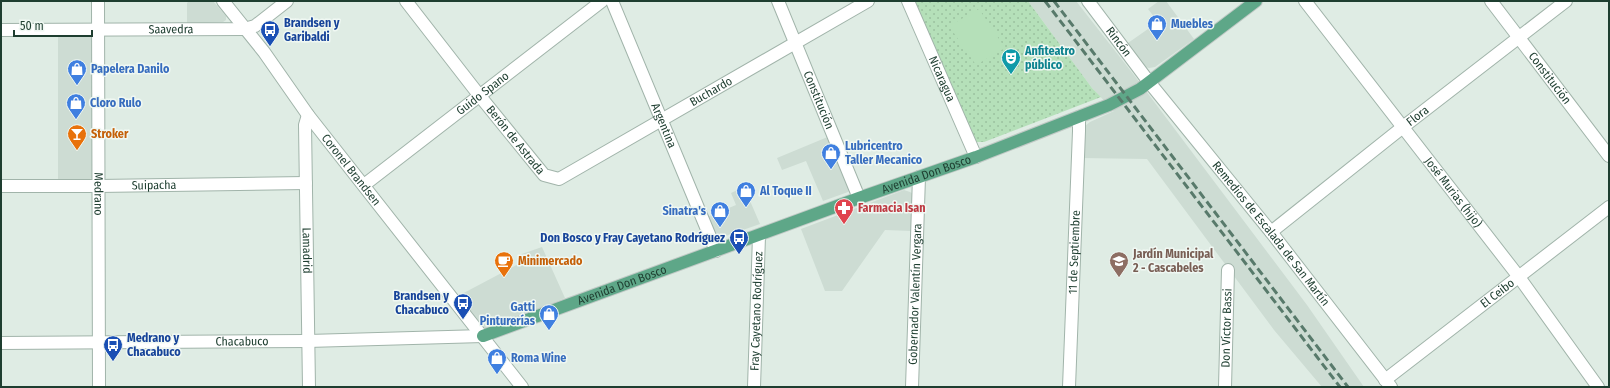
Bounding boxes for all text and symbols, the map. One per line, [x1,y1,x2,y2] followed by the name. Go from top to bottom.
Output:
[14,12,92,38] scale bar
[1146,13,1168,41] shop icon: Muebles
[284,16,340,44] place label: Brandsen y Garibaldi
[1171,17,1214,31] place label: Muebles
[20,19,44,33] text: 50 m
[259,19,281,47] bus stop icon: Brandsen y Garibaldi
[149,22,194,36] street label: Saavedra
[1103,24,1134,59] street label: Rincón
[1024,44,1076,72] place label: Anfiteatro público
[1000,47,1022,75] theatre icon: Anfiteatro público
[1526,49,1574,107] street label: Constitución
[926,54,958,104] street label: Nicaragua
[66,58,88,86] shop icon: Papelera Danilo
[91,62,170,76] place label: Papelera Danilo
[454,69,512,118] street label: Guido Spano
[800,69,837,131] street label: Constitución
[687,74,735,109] street label: Buchardo
[65,92,87,120] shop icon: Cloro Rulo
[90,96,142,110] place label: Cloro Rulo
[648,101,679,150] street label: Argentina
[483,103,548,177] street label: Berón de Astrada
[1404,103,1431,129] street label: Flora
[66,123,88,151] bar icon: Stroker
[91,127,129,141] place label: Stroker
[319,131,384,208] street label: Coronel Brandsen
[845,139,923,167] place label: Lubricentro Taller Mecanico
[820,142,842,170] shop icon: Lubricentro Taller Mecanico
[880,152,973,196] street label: Avenida Don Bosco
[1422,154,1485,231] street label: José Murias (hijo)
[1210,159,1332,309] street label: Remedios de Escalada de San Martín
[91,172,106,216] street label: Medrano
[131,178,177,193] street label: Suipacha
[735,180,757,208] shop icon: Al Toque II
[759,184,812,198] place label: Al Toque II
[833,197,855,225] pharmacy icon: Farmacia Isan
[709,200,731,228] shop icon: Sinatra's
[858,201,926,215] place label: Farmacia Isan
[662,204,707,218] place label: Sinatra's
[1066,210,1083,294] street label: 11 de Septiembre
[906,223,924,365] street label: Gobernador Valentín Vergara
[300,227,314,274] street label: Lamadrid
[728,227,750,255] bus stop icon: Don Bosco y Fray Cayetano Rodríguez
[540,231,725,245] place label: Don Bosco y Fray Cayetano Rodríguez
[1132,247,1214,275] place label: Jardín Municipal 2 - Cascabeles
[493,250,515,278] cafe icon: Minimercado
[1108,250,1130,278] school or university icon: Jardín Municipal 2 - Cascabeles
[748,251,765,371] street label: Fray Cayetano Rodríguez
[518,254,583,268] place label: Minimercado
[576,262,668,308] street label: Avenida Don Bosco
[1478,276,1517,311] street label: El Ceibo
[1218,288,1235,368] street label: Don Víctor Bassi
[394,289,450,317] place label: Brandsen y Chacabuco
[452,292,474,320] bus stop icon: Brandsen y Chacabuco
[480,300,536,328] place label: Gatti Pinturerías
[538,303,560,331] shop icon: Gatti Pinturerías
[127,331,181,359] place label: Medrano y Chacabuco
[102,334,124,362] bus stop icon: Medrano y Chacabuco
[215,334,269,349] street label: Chacabuco
[486,347,508,375] shop icon: Roma Wine
[511,351,566,365] place label: Roma Wine

